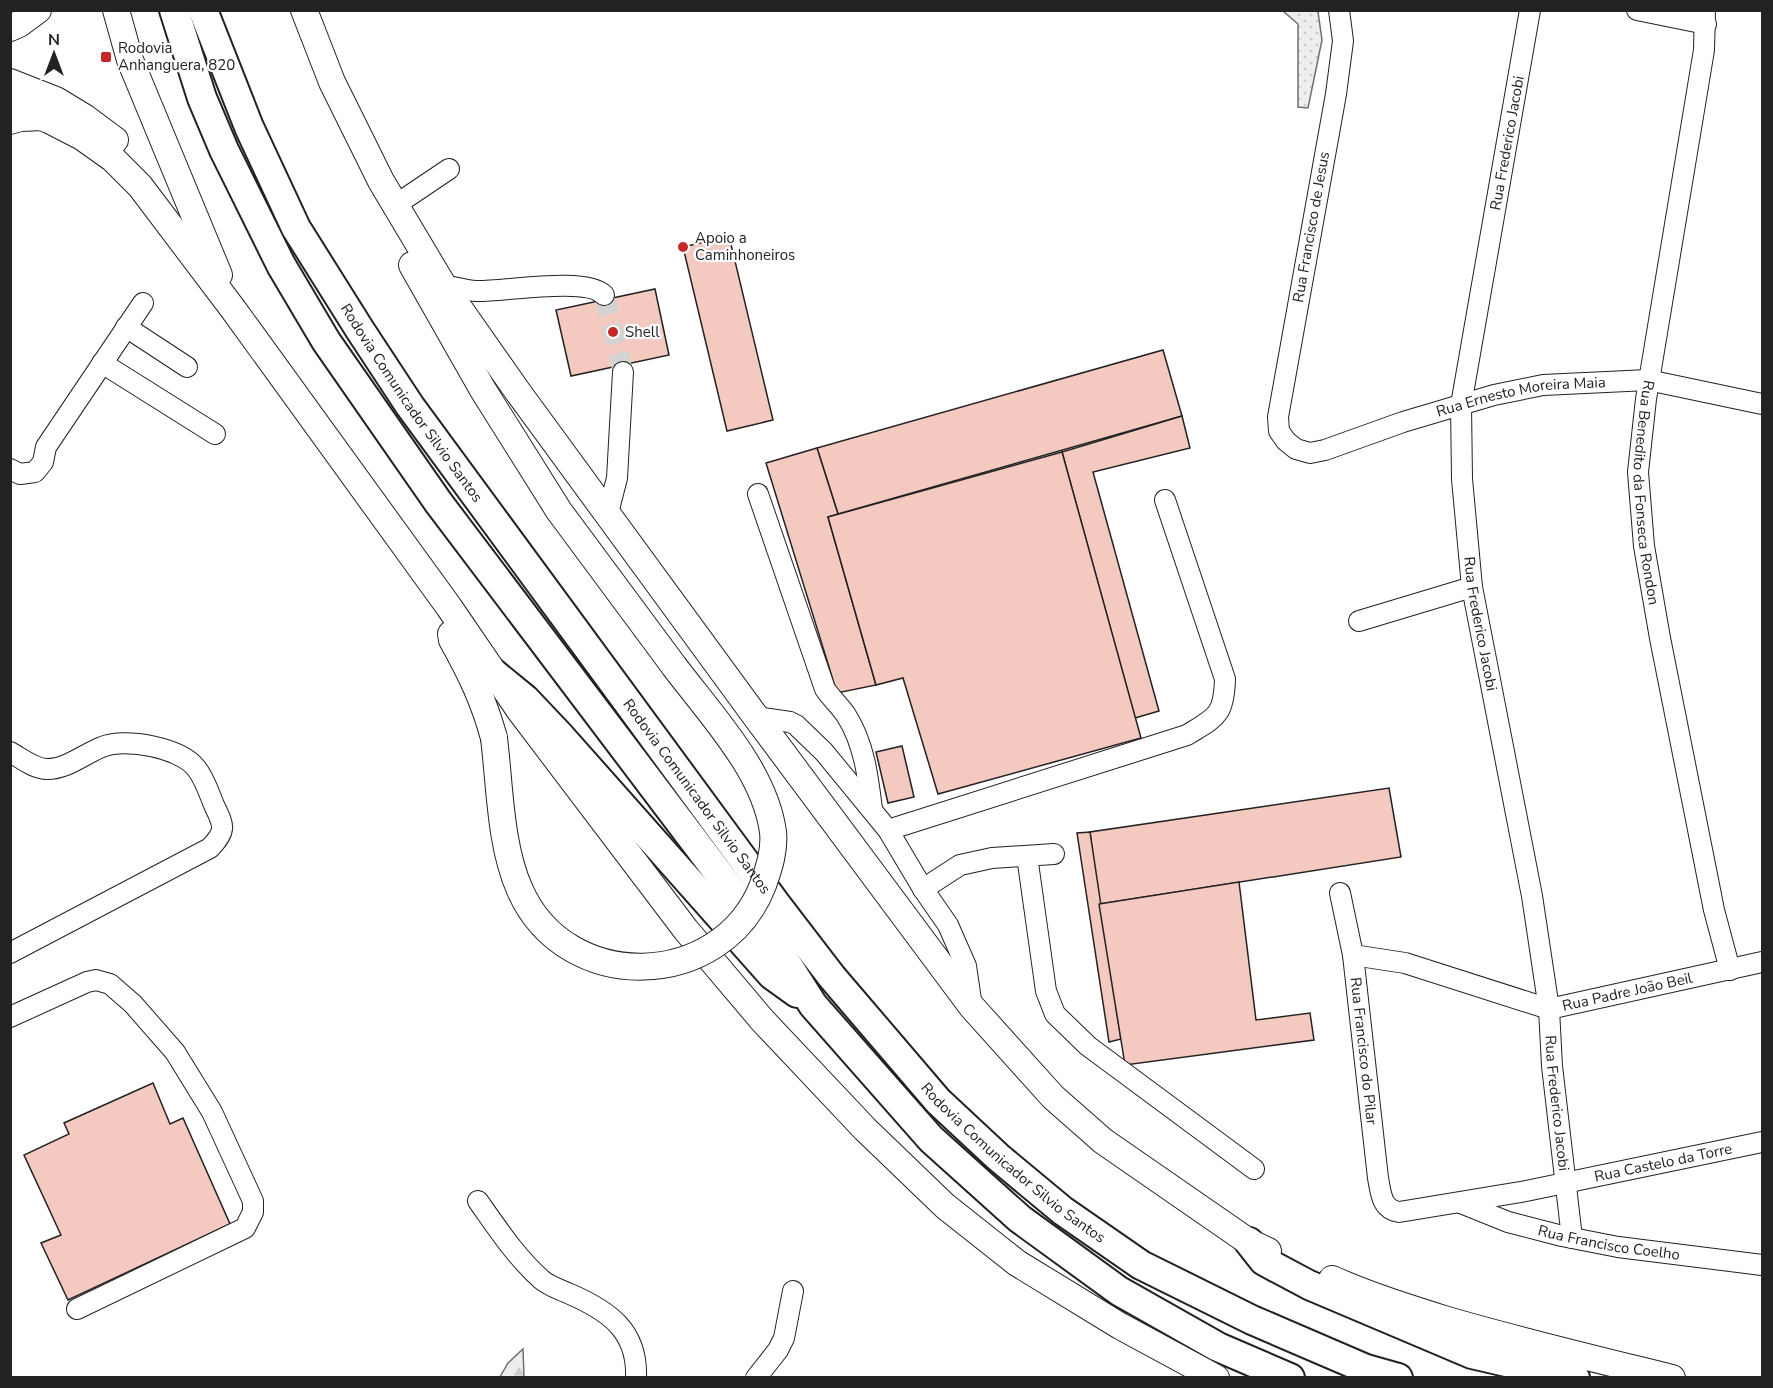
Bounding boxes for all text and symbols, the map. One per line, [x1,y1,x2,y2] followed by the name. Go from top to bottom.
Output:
[24,24,84,84] north arrow
[48,29,60,51] text: N
[118,38,235,75] place label: Rodovia Anhanguera, 820
[99,50,113,64] marker: Rodovia Anhanguera, 820
[1485,74,1529,212] street label: Rua Frederico Jacobi
[1288,150,1334,304] street label: Rua Francisco de Jesus
[695,228,795,265] place label: Apoio a Caminhoneiros
[676,240,690,254] marker: Apoio a Caminhoneiros
[336,300,487,506] street label: Rodovia Comunicador Silvio Santos
[625,322,660,342] place label: Shell
[606,325,620,339] marker: Shell
[1434,372,1606,422] street label: Rua Ernesto Moreira Maia
[1628,379,1664,606] street label: Rua Benedito da Fonseca Rondon
[1459,556,1502,693] street label: Rua Frederico Jacobi
[619,695,775,898] street label: Rodovia Comunicador Silvio Santos
[1560,968,1695,1016] street label: Rua Padre João Beil
[1346,976,1382,1127] street label: Rua Francisco do Pilar
[1540,1035,1574,1172] street label: Rua Frederico Jacobi
[916,1078,1109,1247] street label: Rodovia Comunicador Silvio Santos
[1592,1138,1734,1187] street label: Rua Castelo da Torre
[1536,1220,1681,1265] street label: Rua Francisco Coelho

